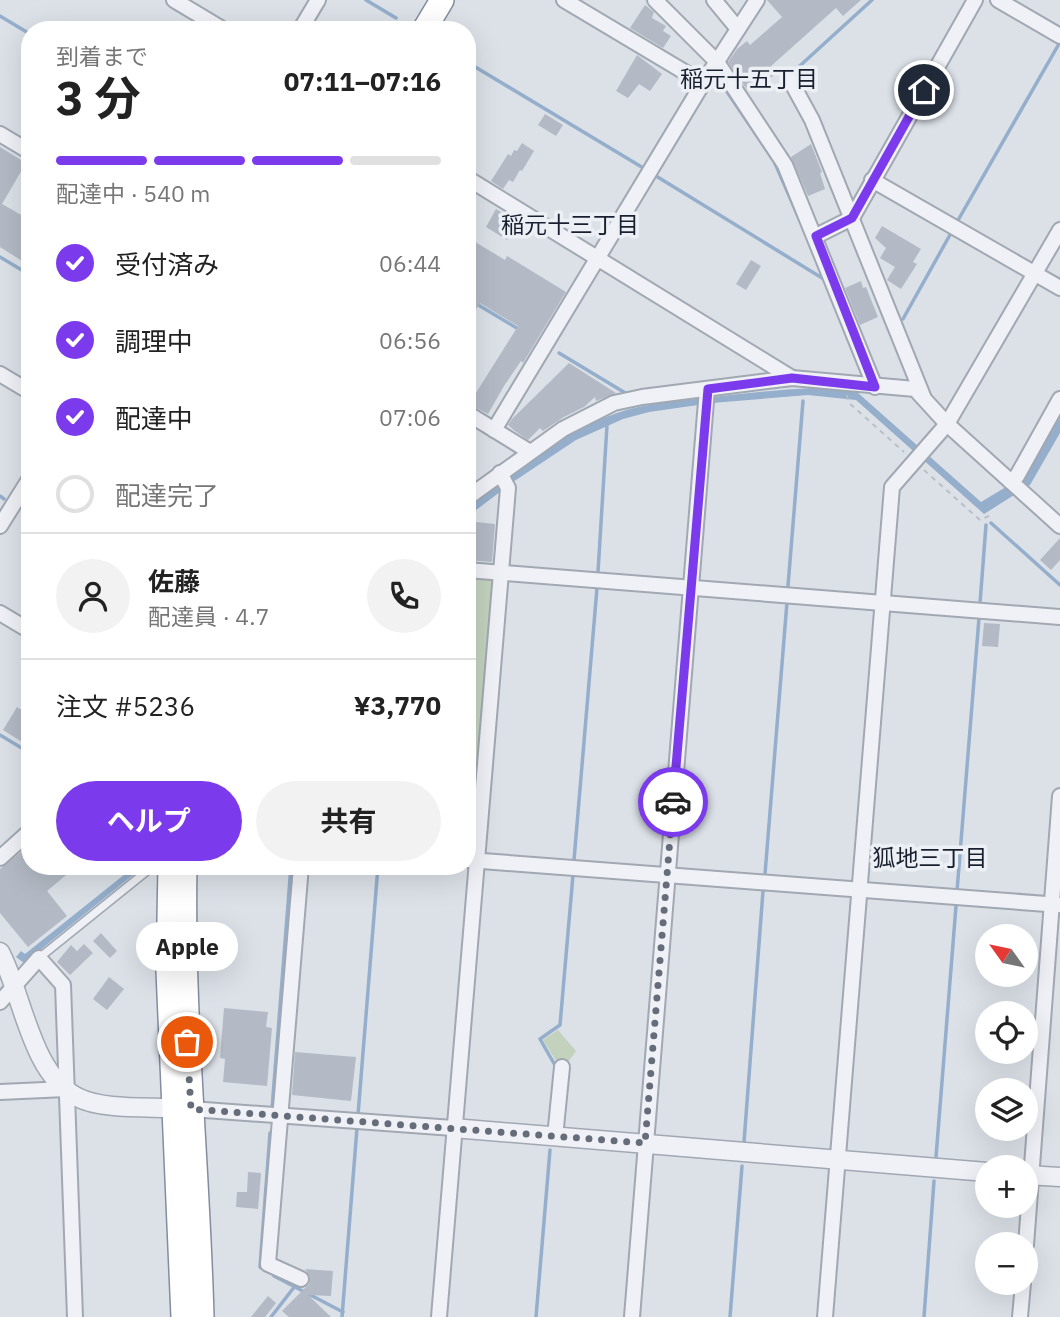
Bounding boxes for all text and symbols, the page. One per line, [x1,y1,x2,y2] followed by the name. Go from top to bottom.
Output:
[56,41,148,71] text: 到着まで
[894,60,954,120] pin
[680,63,818,93] district label: 稲元十五丁目
[284,64,441,98] text: 07:11–07:16
[56,68,140,128] text: 3 分
[905,71,943,109] icon: home
[56,178,210,208] text: 配達中 · 540 m
[501,209,639,239] district label: 稲元十三丁目
[56,244,94,282] icon: check
[115,247,219,281] text: 受付済み
[379,248,441,278] text: 06:44
[56,321,94,359] icon: check
[115,324,193,358] text: 調理中
[379,325,441,355] text: 06:56
[56,398,94,436] icon: check
[115,401,193,435] text: 配達中
[379,402,441,432] text: 07:06
[115,478,219,512] text: 配達完了
[56,559,130,633] button: person
[367,559,441,633] button: phone
[148,564,200,598] text: 佐藤
[148,601,269,631] text: 配達員 · 4.7
[354,688,441,722] text: ¥3,770
[56,689,195,723] text: 注文 #5236
[638,767,708,837] courier
[56,781,242,861] button: ヘルプ
[256,781,441,861] button: 共有
[654,783,692,821] icon: car
[873,842,988,872] district label: 狐地三丁目
[136,923,238,972] callout: Apple
[975,924,1038,987] north arrow
[975,924,1038,1295] map controls
[155,931,219,961] text: Apple
[975,1001,1038,1064] button: locate
[157,1012,217,1072] pin
[168,1023,206,1061] icon: bag
[975,1078,1038,1141] button: layers
[975,1155,1038,1218] button: +
[975,1232,1038,1295] button: −

